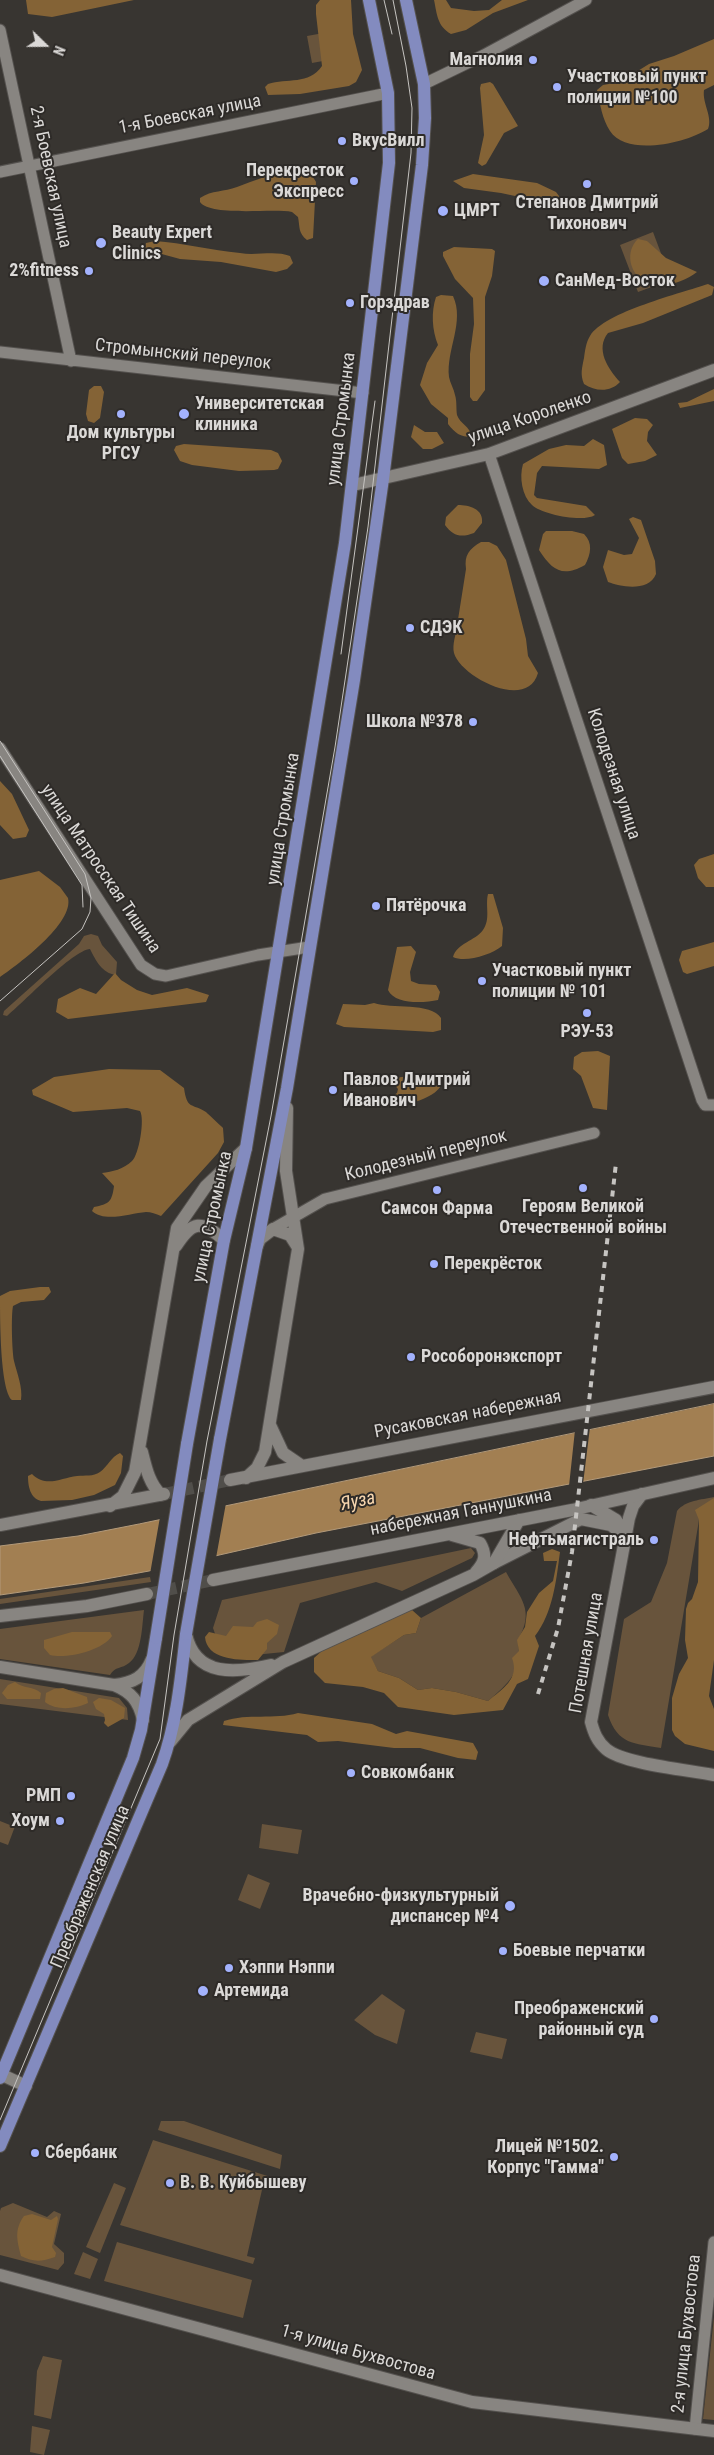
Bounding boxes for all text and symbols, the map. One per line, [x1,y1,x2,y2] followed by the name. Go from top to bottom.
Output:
[20,20,70,70] north arrow
[50,44,68,58] text: N
[450,49,523,71] place label: Магнолия
[527,54,539,66] marker: Магнолия
[567,66,706,108] place label: Участковый пункт полиции №100
[551,81,563,93] marker: Участковый пункт полиции №100
[117,91,263,139] street label: 1-я Боевская улица
[24,104,76,250] street label: 2-я Боевская улица
[352,130,424,152] place label: ВкусВилл
[336,135,348,147] marker: ВкусВилл
[246,160,344,202] place label: Перекресток Экспресс
[348,175,360,187] marker: Перекресток Экспресс
[581,178,593,190] marker: Степанов Дмитрий Тихонович
[516,192,658,234] place label: Степанов Дмитрий Тихонович
[454,200,500,222] place label: ЦМРТ
[436,204,450,218] marker: ЦМРТ
[112,222,212,264] place label: Beauty Expert Clinics
[94,236,108,250] marker: Beauty Expert Clinics
[9,260,79,282] place label: 2%fitness
[83,265,95,277] marker: 2%fitness
[555,270,675,292] place label: СанМед-Восток
[537,274,551,288] marker: СанМед-Восток
[360,292,430,314] place label: Горздрав
[344,297,356,309] marker: Горздрав
[94,335,272,375] street label: Стромынский переулок
[323,351,361,487] street label: улица Стромынка
[466,387,594,449] street label: улица Короленко
[195,393,324,436] place label: Университетская клиника
[177,407,191,421] marker: Университетская клиника
[115,408,127,420] marker: Дом культуры РГСУ
[67,422,175,464] place label: Дом культуры РГСУ
[420,617,462,639] place label: СДЭК
[404,622,416,634] marker: СДЭК
[582,706,644,842] street label: Колодезная улица
[366,711,463,733] place label: Школа №378
[467,716,479,728] marker: Школа №378
[263,751,305,887] street label: улица Стромынка
[35,780,165,958] street label: улица Матросская Тишина
[386,895,466,917] place label: Пятёрочка
[370,900,382,912] marker: Пятёрочка
[492,960,631,1002] place label: Участковый пункт полиции № 101
[476,975,488,987] marker: Участковый пункт полиции № 101
[581,1007,593,1019] marker: РЭУ-53
[560,1021,614,1043] place label: РЭУ-53
[343,1069,470,1112] place label: Павлов Дмитрий Иванович
[327,1084,339,1096] marker: Павлов Дмитрий Иванович
[343,1125,509,1187] street label: Колодезный переулок
[189,1149,237,1285] street label: улица Стромынка
[577,1182,589,1194] marker: Героям Великой Отечественной войны
[431,1184,443,1196] marker: Самсон Фарма
[499,1196,667,1238] place label: Героям Великой Отечественной войны
[381,1198,493,1220] place label: Самсон Фарма
[444,1253,542,1275] place label: Перекрёсток
[428,1258,440,1270] marker: Перекрёсток
[421,1346,562,1368] place label: Рособоронэкспорт
[405,1351,417,1363] marker: Рособоронэкспорт
[373,1386,563,1444] street label: Русаковская набережная
[368,1485,554,1541] street label: набережная Ганнушкина
[338,1487,378,1517] water label: Яуза
[508,1529,644,1551] place label: Нефтьмагистраль
[648,1534,660,1546] marker: Нефтьмагистраль
[566,1591,608,1715] street label: Потешная улица
[361,1762,454,1784] place label: Совкомбанк
[345,1767,357,1779] marker: Совкомбанк
[26,1785,61,1807] place label: РМП
[65,1790,77,1802] marker: РМП
[47,1802,135,1972] street label: Преображенская улица
[11,1810,50,1832] place label: Хоум
[54,1815,66,1827] marker: Хоум
[303,1885,499,1928] place label: Врачебно-физкультурный диспансер №4
[503,1899,517,1913] marker: Врачебно-физкультурный диспансер №4
[513,1940,645,1962] place label: Боевые перчатки
[497,1945,509,1957] marker: Боевые перчатки
[239,1957,335,1979] place label: Хэппи Нэппи
[223,1962,235,1974] marker: Хэппи Нэппи
[214,1980,289,2002] place label: Артемида
[196,1984,210,1998] marker: Артемида
[514,1998,644,2040] place label: Преображенский районный суд
[648,2013,660,2025] marker: Преображенский районный суд
[487,2136,604,2178] place label: Лицей №1502. Корпус "Гамма"
[45,2142,117,2164] place label: Сбербанк
[29,2147,41,2159] marker: Сбербанк
[608,2151,620,2163] marker: Лицей №1502. Корпус "Гамма"
[180,2172,306,2194] place label: В. В. Куйбышеву
[164,2177,176,2189] marker: В. В. Куйбышеву
[668,2254,706,2414] street label: 2-я улица Бухвостова
[278,2321,438,2385] street label: 1-я улица Бухвостова

